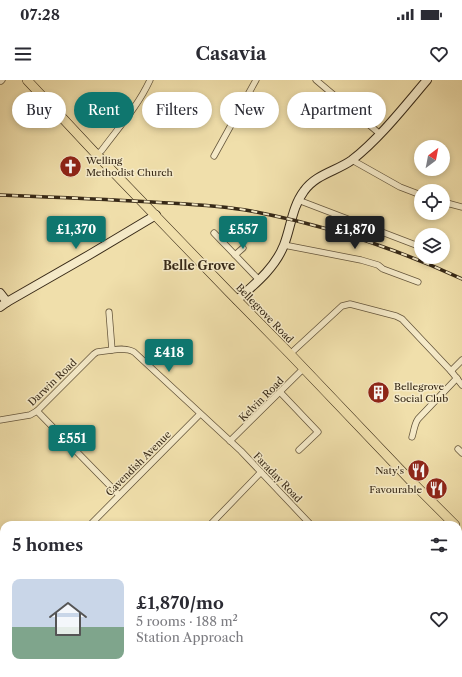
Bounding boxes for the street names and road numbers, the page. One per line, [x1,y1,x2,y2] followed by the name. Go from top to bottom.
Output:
[233,281,296,346] street label: Bellegrove Road
[25,356,79,409] street label: Darwin Road
[236,374,286,424] street label: Kelvin Road
[103,428,174,499] street label: Cavendish Avenue
[251,450,305,505] street label: Faraday Road

